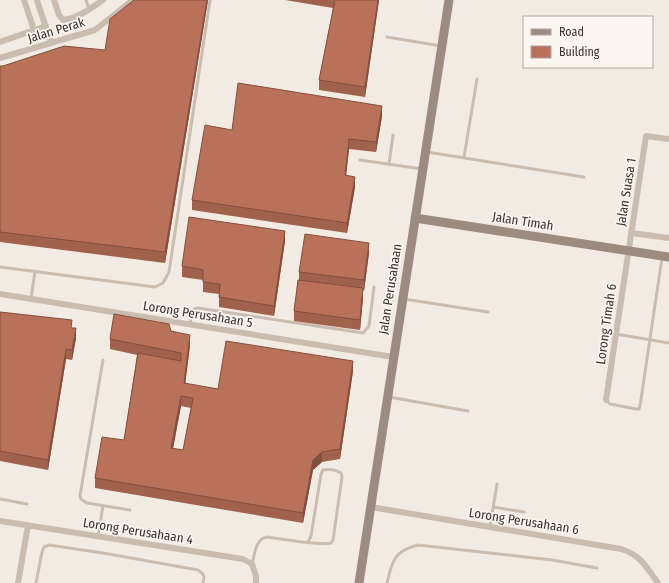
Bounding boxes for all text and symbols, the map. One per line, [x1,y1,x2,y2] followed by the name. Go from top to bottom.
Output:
[26,14,87,46] street label: Jalan Perak
[523,16,653,68] legend
[559,25,584,39] text: Road
[559,45,600,59] text: Building
[613,157,639,227] street label: Jalan Suasa 1
[491,209,555,233] street label: Jalan Timah
[375,242,405,336] street label: Jalan Perusahaan
[593,283,619,365] street label: Lorong Timah 6
[142,298,254,330] street label: Lorong Perusahaan 5
[468,505,580,537] street label: Lorong Perusahaan 6
[82,515,194,547] street label: Lorong Perusahaan 4

